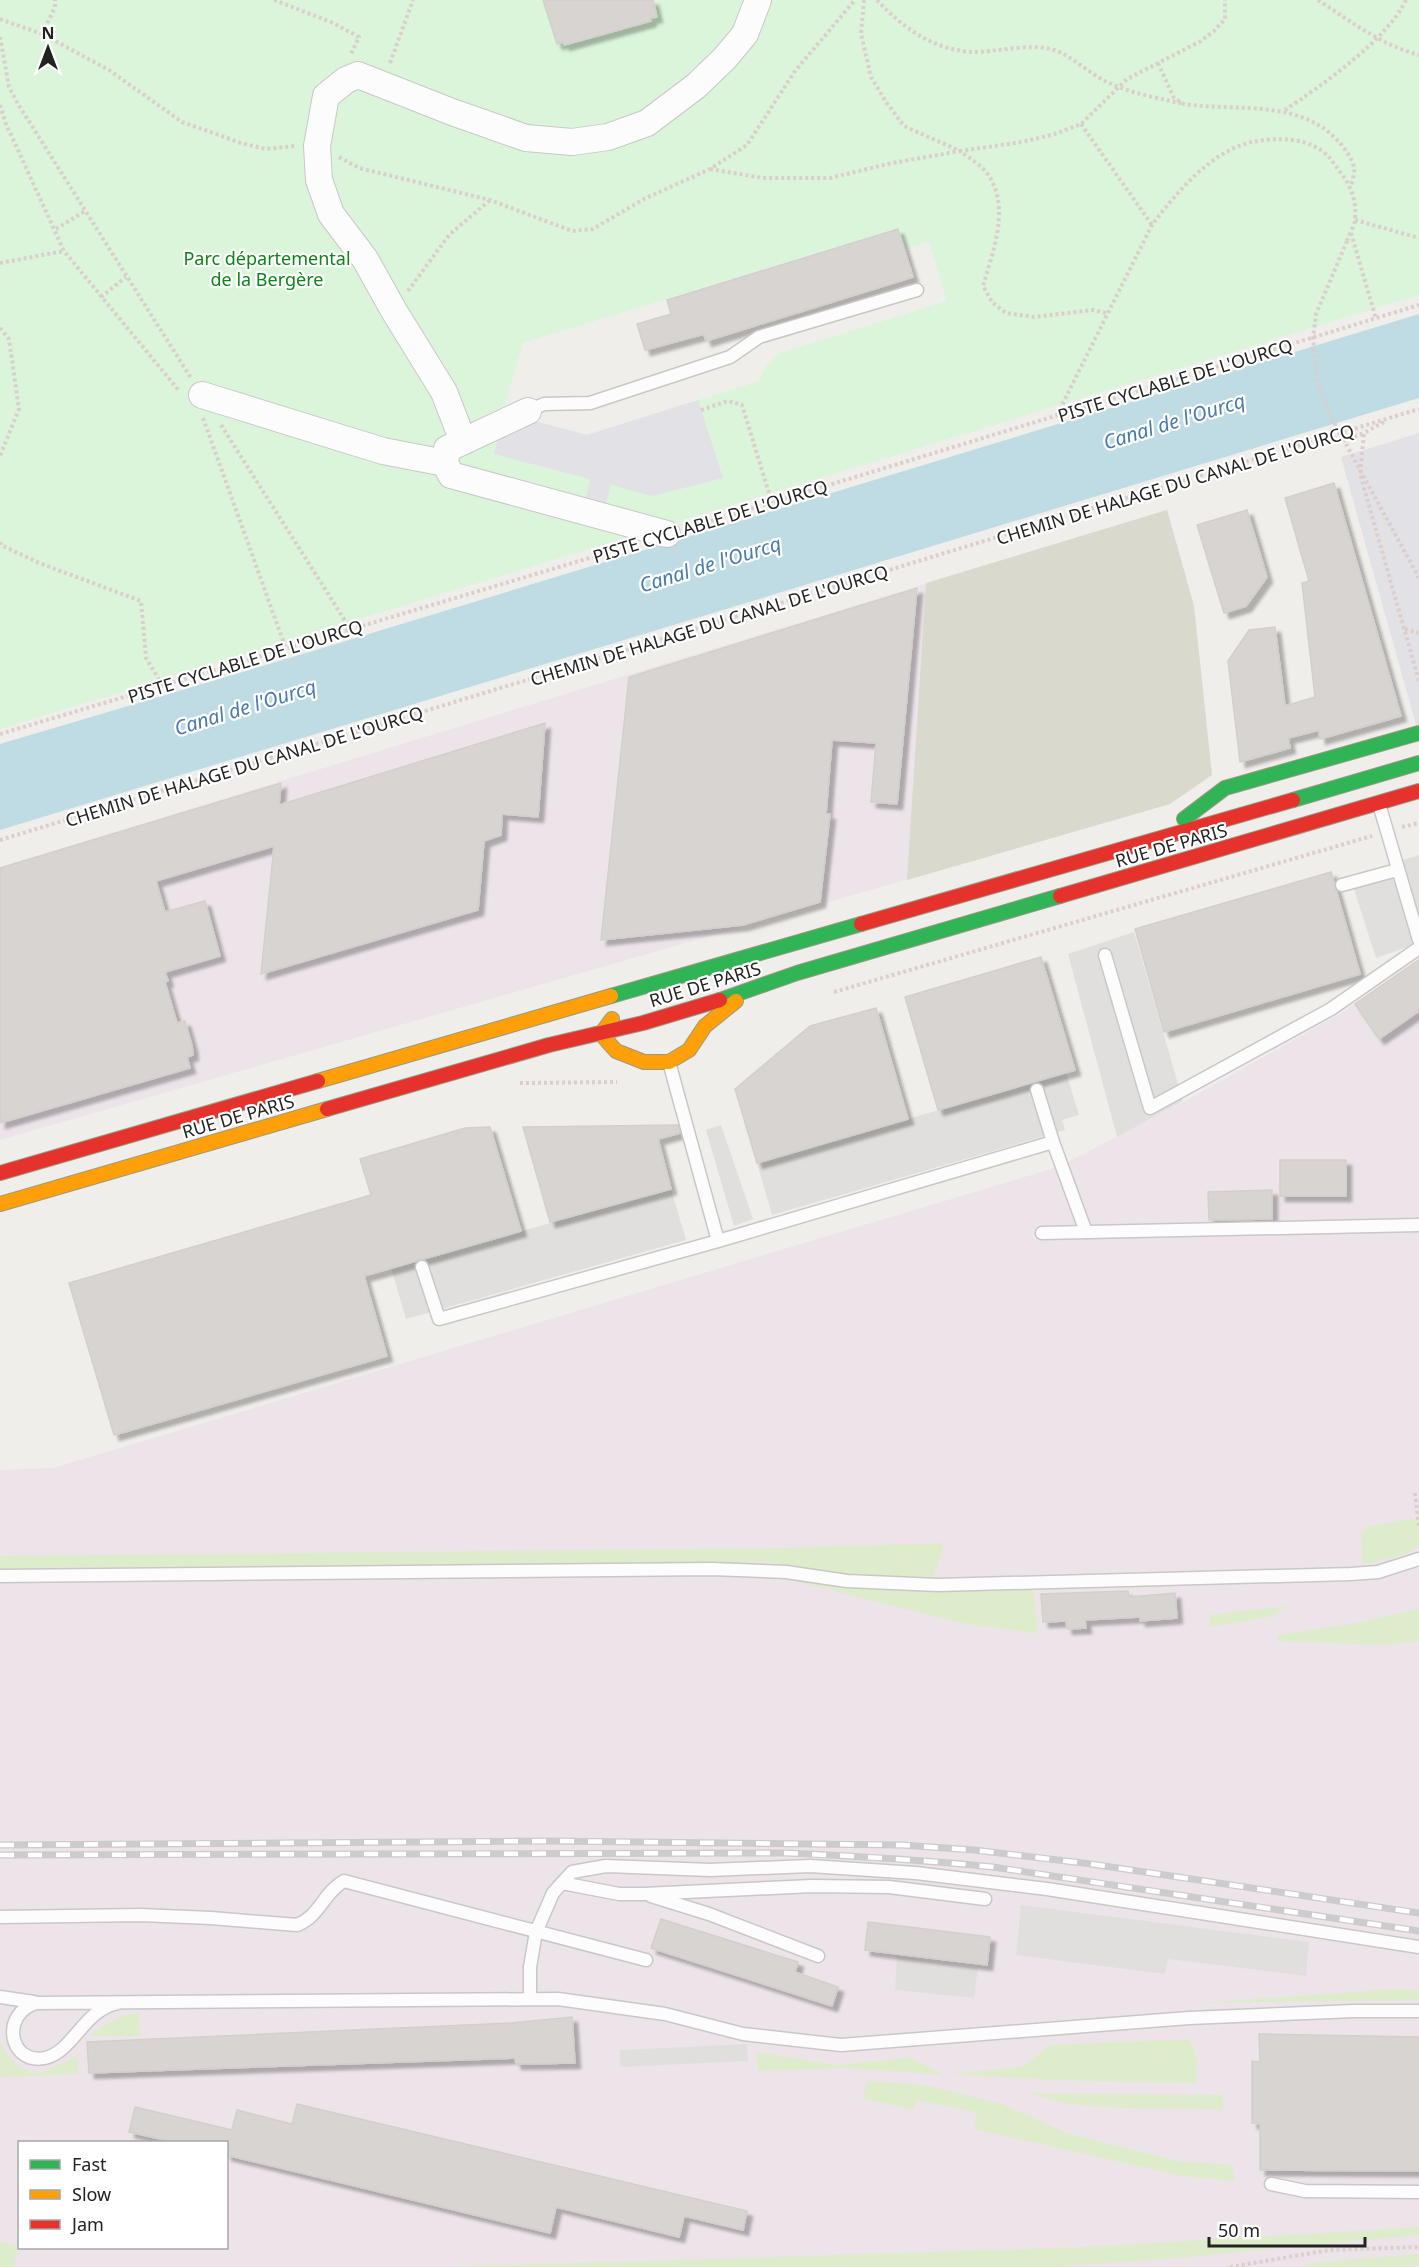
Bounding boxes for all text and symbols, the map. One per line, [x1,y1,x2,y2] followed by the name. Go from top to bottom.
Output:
[18,18,78,78] north arrow
[41,22,55,44] text: N
[183,246,351,291] park label: Parc départemental de la Bergère
[1055,333,1295,427] street label: PISTE CYCLABLE DE L'OURCQ
[1100,387,1248,455] water label: Canal de l'Ourcq
[993,418,1357,550] street label: CHEMIN DE HALAGE DU CANAL DE L'OURCQ
[590,474,830,568] street label: PISTE CYCLABLE DE L'OURCQ
[636,530,784,598] water label: Canal de l'Ourcq
[527,559,891,691] street label: CHEMIN DE HALAGE DU CANAL DE L'OURCQ
[125,614,365,708] street label: PISTE CYCLABLE DE L'OURCQ
[171,673,319,741] water label: Canal de l'Ourcq
[62,700,426,832] street label: CHEMIN DE HALAGE DU CANAL DE L'OURCQ
[1112,818,1230,872] street label: RUE DE PARIS
[646,956,764,1012] street label: RUE DE PARIS
[179,1089,297,1143] street label: RUE DE PARIS
[18,2141,228,2249] legend
[72,2152,107,2176] text: Fast
[72,2182,111,2206] text: Slow
[1209,2210,1365,2248] scale bar
[70,2212,104,2236] text: Jam
[1218,2218,1260,2242] text: 50 m

